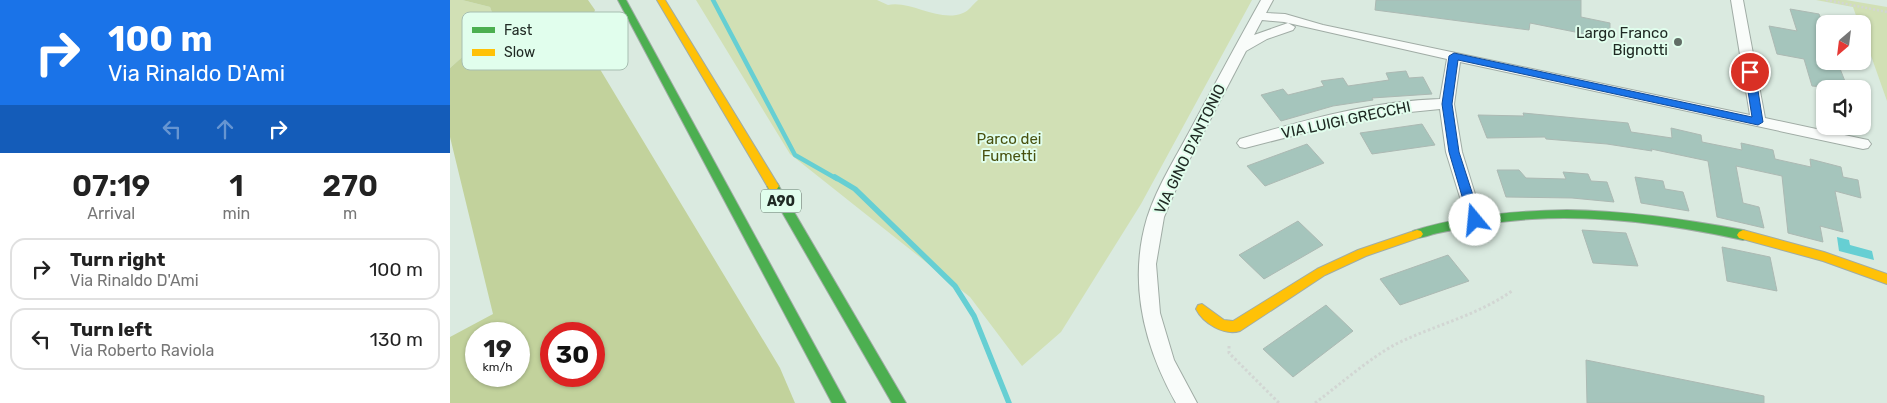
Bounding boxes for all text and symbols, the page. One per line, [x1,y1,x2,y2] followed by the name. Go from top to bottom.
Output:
[462,12,628,70] legend
[1816,15,1871,70] north arrow
[1816,15,1871,135] map controls
[108,18,213,60] text: 100 m
[25,20,90,85] icon: right
[504,22,533,39] text: Fast
[1576,24,1668,59] place label: Largo Franco Bignotti
[1672,36,1684,48] marker: Largo Franco Bignotti
[504,44,535,61] text: Slow
[1729,51,1771,93] pin
[1736,58,1764,86] icon: arrive
[108,60,285,87] text: Via Rinaldo D'Ami
[1816,80,1871,135] button: sound
[1151,81,1229,217] street label: VIA GINO D'ANTONIO
[1280,97,1412,143] street label: VIA LUIGI GRECCHI
[158,115,186,143] icon: left
[211,115,239,143] icon: ahead
[264,115,292,143] icon: right
[977,130,1041,165] park label: Parco dei Fumetti
[72,168,150,204] text: 07:19
[229,168,244,204] text: 1
[322,168,378,204] text: 270
[761,190,801,212] road number: A90
[1448,193,1500,245] position arrow
[87,204,135,223] text: Arrival
[222,204,250,223] text: min
[343,204,357,223] text: m
[70,248,165,271] text: Turn right
[27,255,55,283] icon: right
[369,258,423,281] text: 100 m
[70,271,199,290] text: Via Rinaldo D'Ami
[70,318,152,341] text: Turn left
[540,322,605,387] speed limit sign: 30
[27,325,55,353] icon: left
[370,328,423,351] text: 130 m
[483,334,512,363] text: 19
[70,341,214,360] text: Via Roberto Raviola
[483,360,512,374] text: km/h

